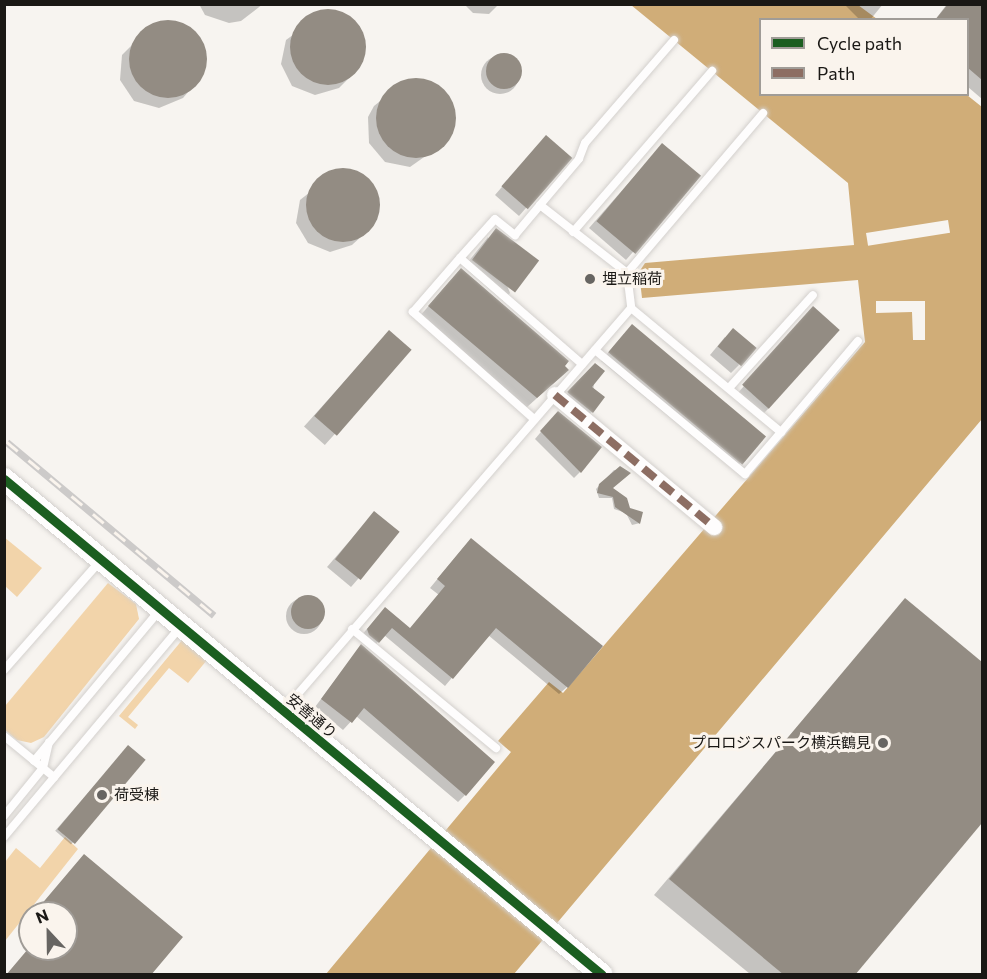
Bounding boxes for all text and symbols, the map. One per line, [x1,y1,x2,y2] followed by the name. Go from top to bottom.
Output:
[759,18,969,96] legend
[817,32,902,54] text: Cycle path
[817,62,855,84] text: Path
[602,270,662,288] place label: 埋立稲荷
[583,272,597,286] marker: 埋立稲荷
[283,690,341,742] street label: 安善通り
[691,734,871,752] place label: プロロジスパーク横浜鶴見
[876,736,890,750] marker: プロロジスパーク横浜鶴見
[114,786,159,804] place label: 荷受棟
[95,788,109,802] marker: 荷受棟
[18,901,78,961] north arrow
[33,905,51,927] text: N

